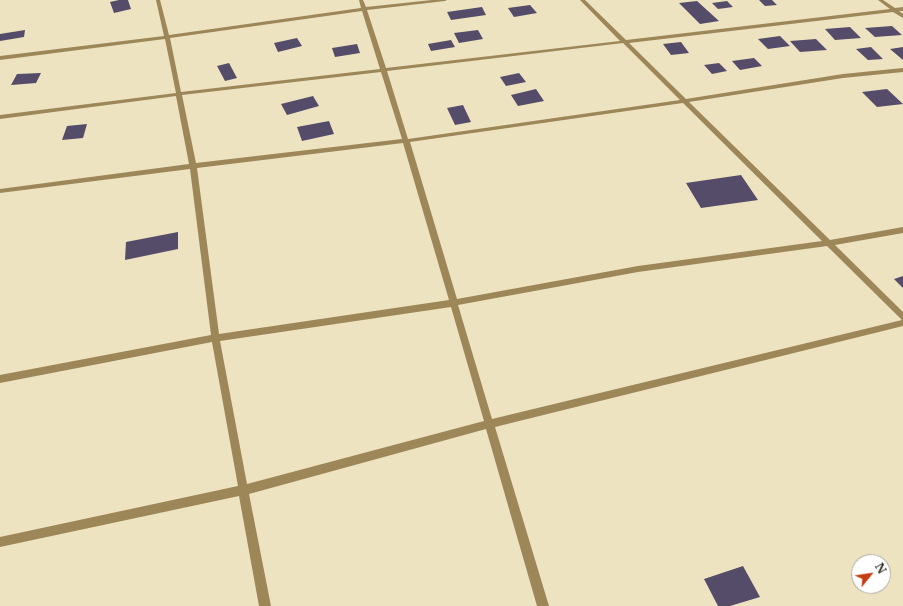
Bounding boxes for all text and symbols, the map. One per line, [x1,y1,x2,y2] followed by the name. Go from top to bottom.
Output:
[851,554,891,594] north arrow
[872,561,889,576] text: N

